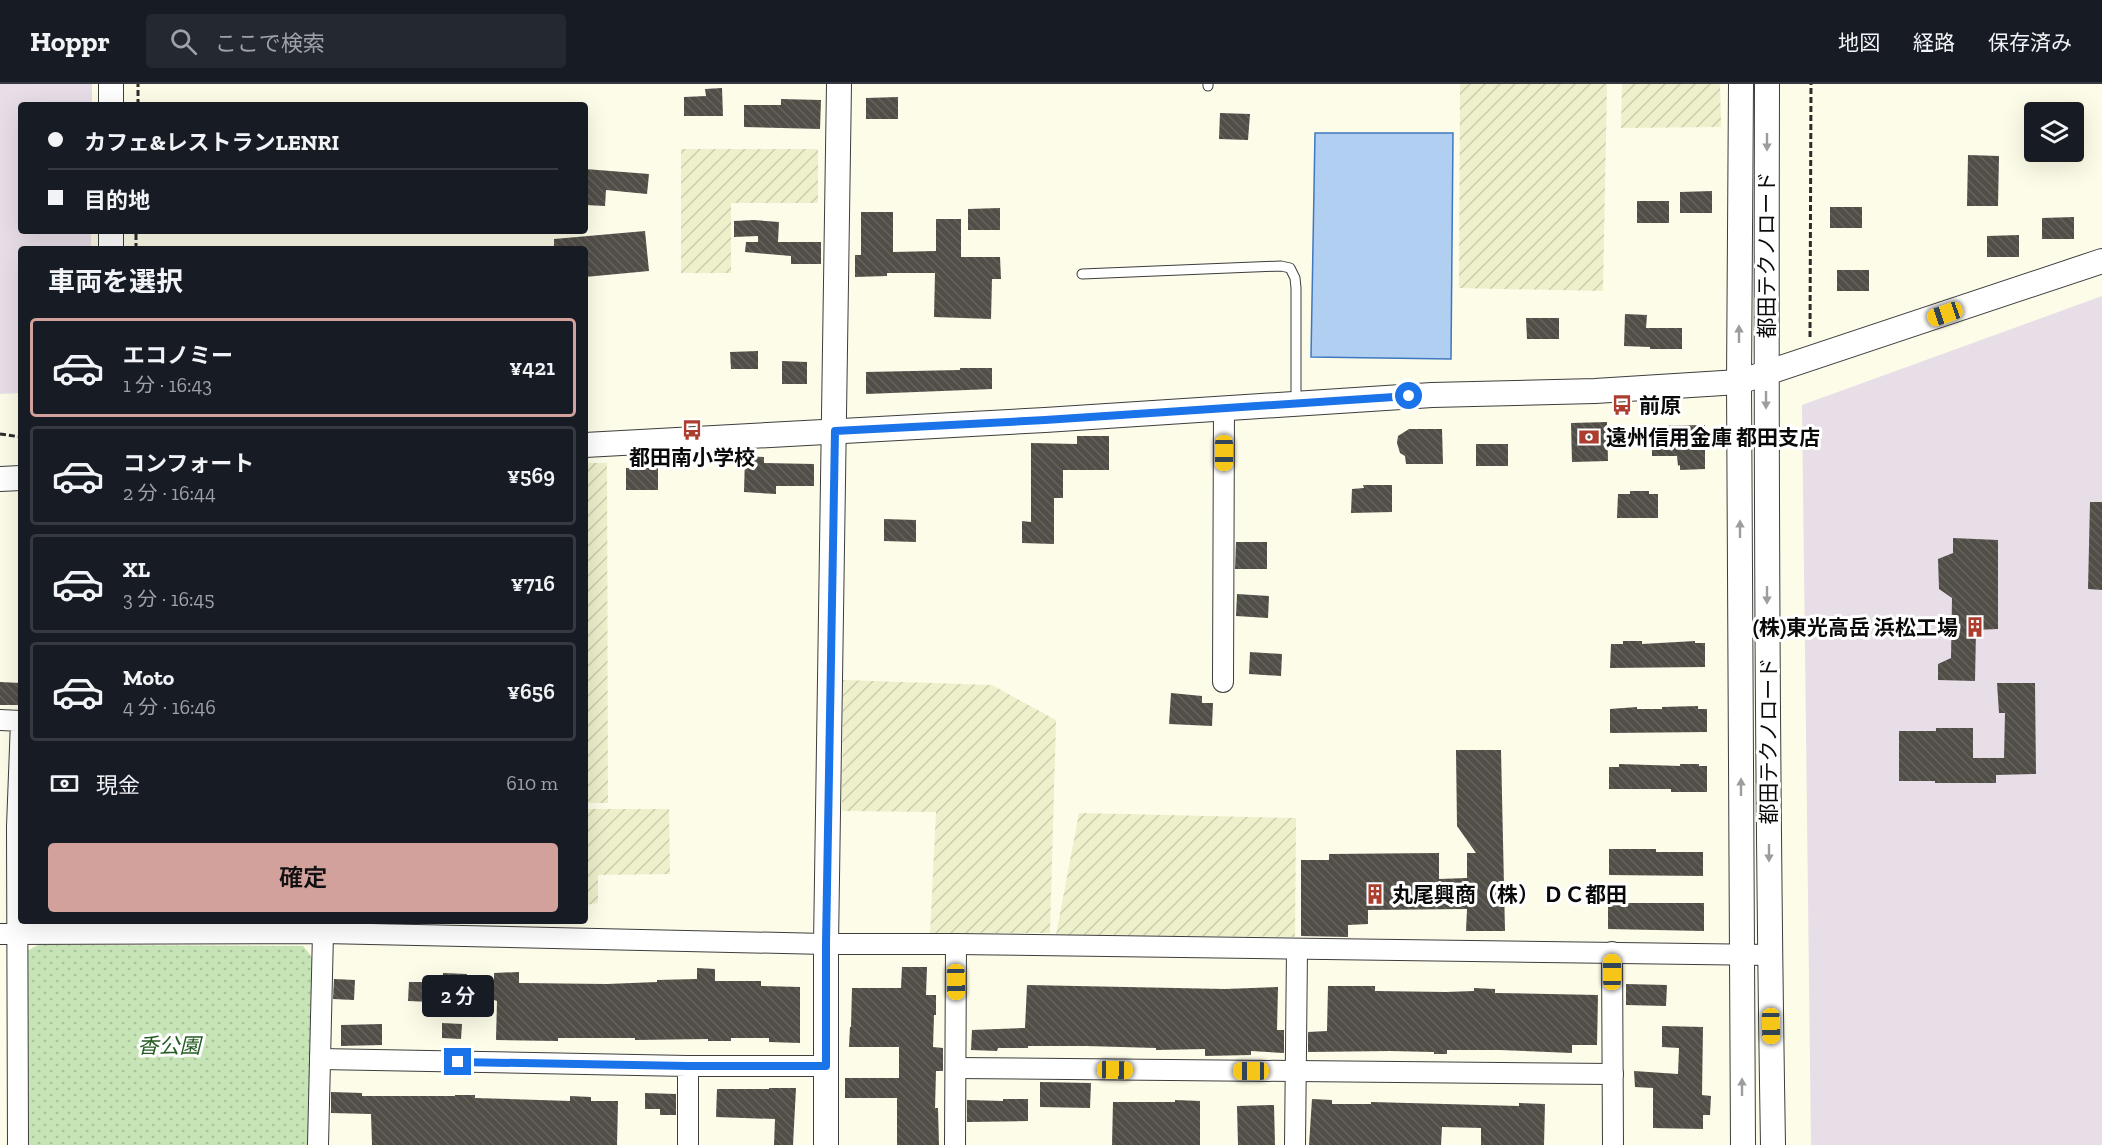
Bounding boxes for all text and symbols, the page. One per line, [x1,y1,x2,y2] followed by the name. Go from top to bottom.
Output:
[146,14,566,68] search box
[30,25,110,58] text: Hoppr
[167,25,200,58] icon: search
[215,30,325,57] text: ここで検索
[1838,30,1880,55] text: 地図
[1913,30,1955,55] text: 経路
[1988,30,2072,55] text: 保存済み
[2024,102,2084,162] map controls
[2024,102,2084,162] button: layers
[84,129,339,156] text: カフェ&レストランLENRI
[1762,133,1772,152] one-way arrow
[1754,172,1779,338] street label: 都田テクノロード
[84,187,150,214] text: 目的地
[48,266,183,298] text: 車両を選択
[1925,300,1965,328] car
[1734,324,1744,343] one-way arrow
[51,341,105,395] icon: car
[123,342,233,369] text: エコノミー
[509,354,555,381] text: ¥421
[123,373,212,397] text: 1 分 · 16:43
[1395,382,1422,409] route start
[1761,391,1771,410] one-way arrow
[1610,393,1634,417] bus stop icon: 前原
[1639,393,1681,418] place label: 前原
[680,418,704,442] bus stop icon: 都田南小学校
[1577,425,1601,449] bank icon: 遠州信用金庫 都田支店
[1606,425,1820,450] place label: 遠州信用金庫 都田支店
[1215,435,1233,471] car
[629,445,755,470] place label: 都田南小学校
[51,449,105,503] icon: car
[123,450,254,477] text: コンフォート
[507,462,555,489] text: ¥569
[123,481,216,505] text: 2 分 · 16:44
[1735,519,1745,538] one-way arrow
[123,556,150,583] text: XL
[51,557,105,611] icon: car
[511,570,555,597] text: ¥716
[1762,586,1772,605] one-way arrow
[123,587,215,611] text: 3 分 · 16:45
[1753,615,1958,640] place label: (株)東光高岳 浜松工場
[1963,615,1987,639] building icon: (株)東光高岳 浜松工場
[1756,658,1781,824] street label: 都田テクノロード
[123,664,174,691] text: Moto
[51,665,105,719] icon: car
[507,678,555,705] text: ¥656
[123,695,216,719] text: 4 分 · 16:46
[48,767,81,800] icon: cash
[506,771,558,795] text: 610 m
[96,772,140,799] text: 現金
[1736,777,1746,796] one-way arrow
[48,843,558,912] button: 確定
[1764,844,1774,863] one-way arrow
[1363,882,1387,906] building icon: 丸尾興商（株） ＤＣ都田
[1392,882,1627,907] place label: 丸尾興商（株） ＤＣ都田
[1603,954,1621,990] car
[947,964,965,1000] car
[422,975,494,1017] callout: 2 分
[441,984,475,1008] text: 2 分
[1762,1008,1780,1044] car
[138,1033,203,1058] park label: 香公園
[444,1048,471,1075] route end
[1097,1061,1133,1079] car
[1233,1062,1269,1080] car
[1738,1077,1747,1096] one-way arrow

